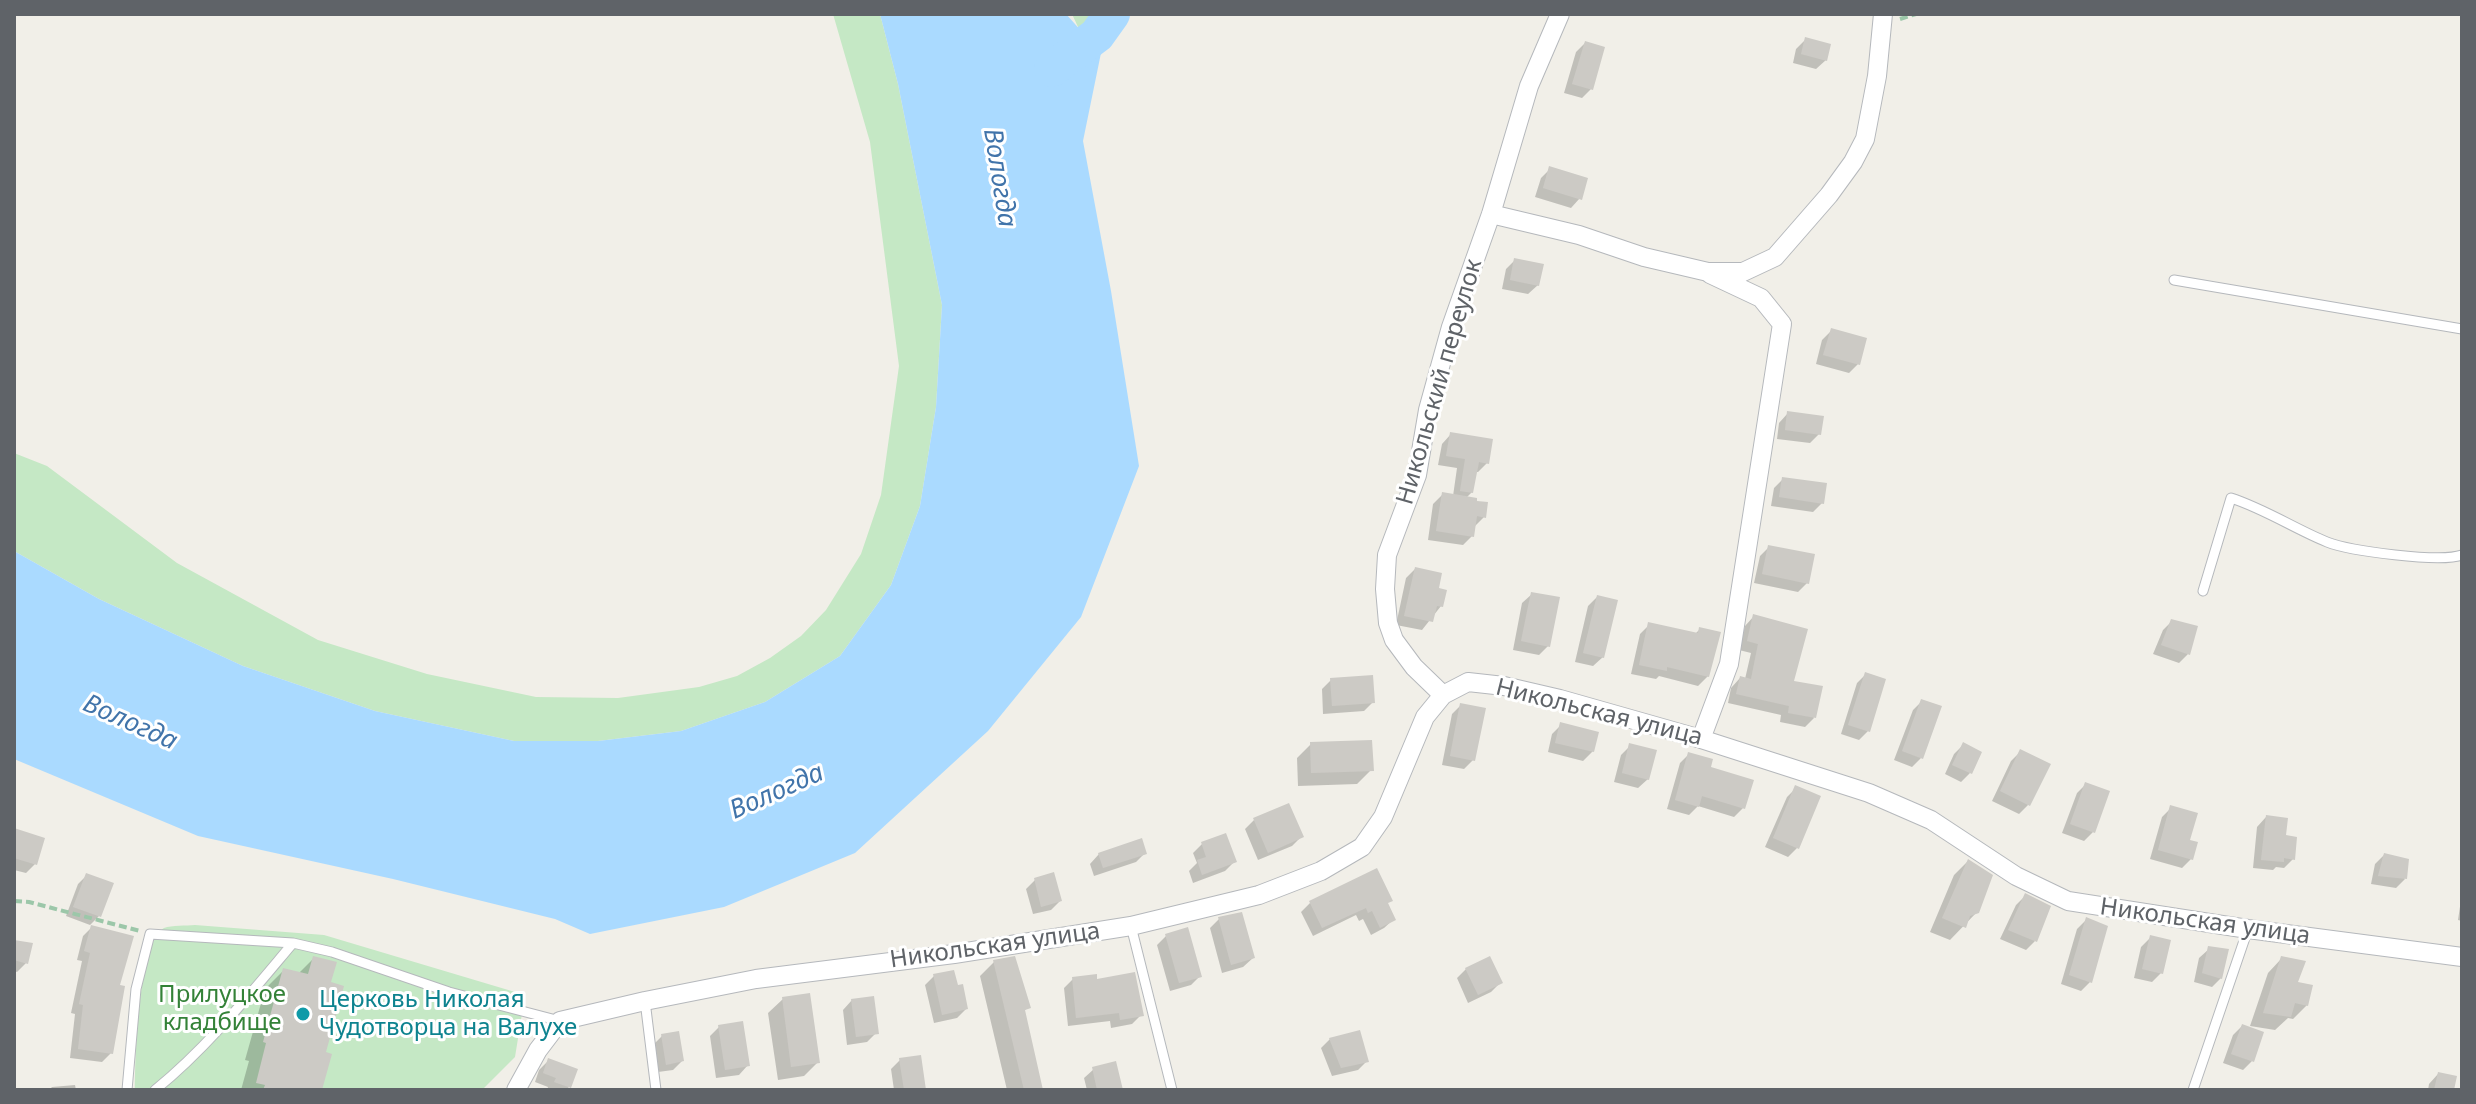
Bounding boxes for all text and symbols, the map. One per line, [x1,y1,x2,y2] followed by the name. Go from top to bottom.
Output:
[976,126,1022,230] water label: Вологда
[1391,256,1489,508] street label: Никольский переулок
[1493,673,1705,753] street label: Никольская улица
[78,688,182,758] water label: Вологда
[725,757,829,827] water label: Вологда
[2098,893,2312,951] street label: Никольская улица
[888,917,1102,975] street label: Никольская улица
[158,981,286,1037] park label: Прилуцкое кладбище
[319,986,577,1042] place label: Церковь Николая Чудотворца на Валухе
[294,1005,312,1023] marker: Церковь Николая Чудотворца на Валухе

